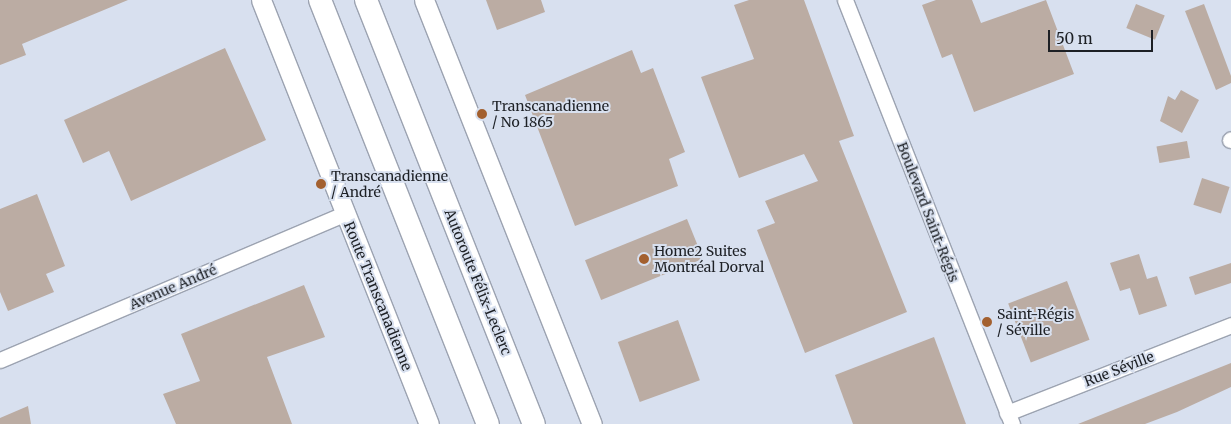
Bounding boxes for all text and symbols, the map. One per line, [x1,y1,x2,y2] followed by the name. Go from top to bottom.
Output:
[1051,20,1156,52] scale bar
[1056,29,1093,48] text: 50 m
[492,98,609,130] place label: Transcanadienne / No 1865
[476,108,488,120] marker: Transcanadienne / No 1865
[894,140,962,284] street label: Boulevard Saint-Régis
[331,168,448,200] place label: Transcanadienne / André
[315,178,327,190] marker: Transcanadienne / André
[441,207,515,357] street label: Autoroute Félix-Leclerc
[340,219,416,373] street label: Route Transcanadienne
[654,243,764,276] place label: Home2 Suites Montréal Dorval
[638,253,650,265] marker: Home2 Suites Montréal Dorval
[127,261,219,313] street label: Avenue André
[997,306,1074,338] place label: Saint-Régis / Séville
[981,316,993,328] marker: Saint-Régis / Séville
[1082,348,1156,390] street label: Rue Séville

